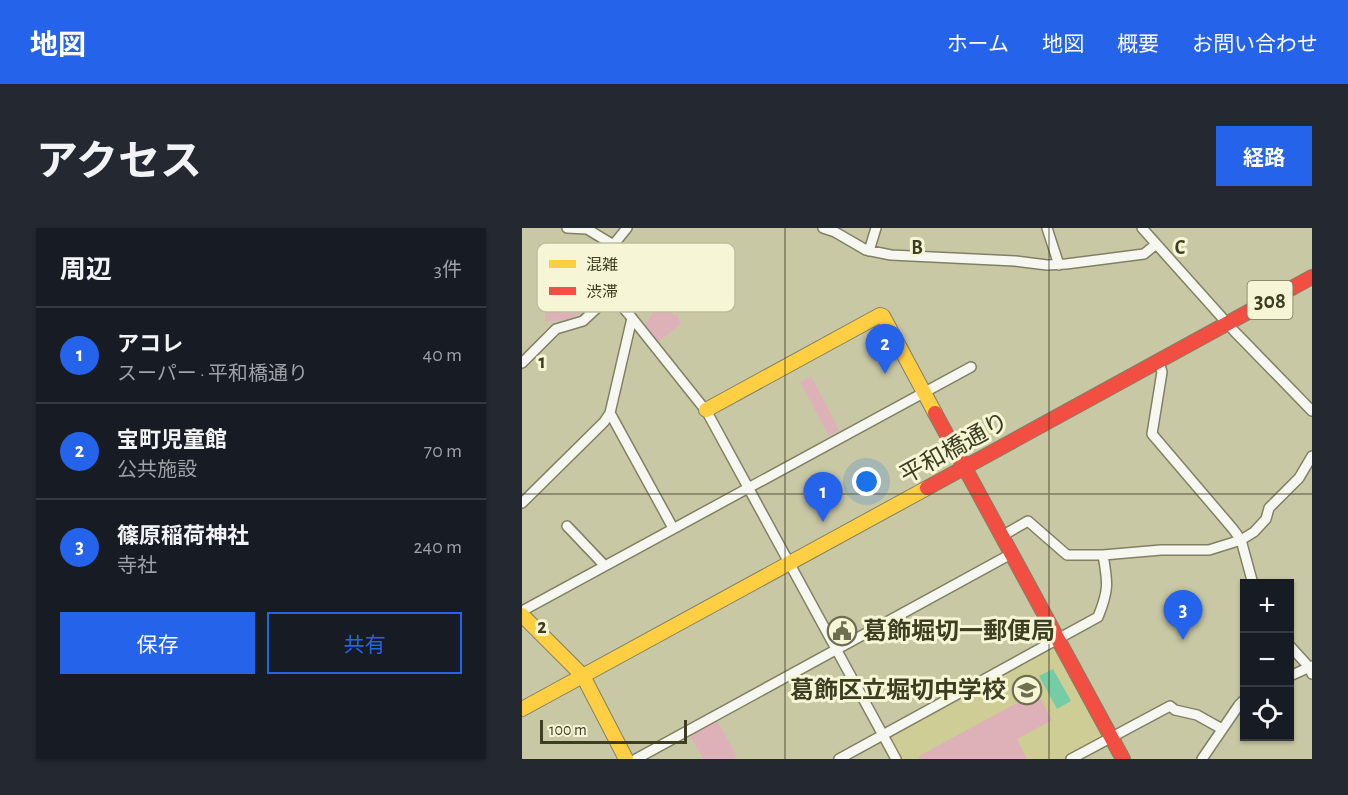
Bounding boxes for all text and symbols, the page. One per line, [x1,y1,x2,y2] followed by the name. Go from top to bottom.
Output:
[30,32,86,60] text: 地図
[947,34,1009,55] text: ホーム
[1042,34,1084,55] text: 地図
[1117,34,1159,55] text: 概要
[1192,34,1318,55] text: お問い合わせ
[1216,126,1312,186] button: 経路
[36,141,202,183] text: アクセス
[911,238,923,258] text: B
[1175,238,1186,258] text: C
[537,243,735,312] legend
[586,256,618,273] text: 混雑
[60,257,112,283] text: 周辺
[434,260,462,280] text: 3件
[1248,281,1293,319] road number: 308
[586,284,618,300] text: 渋滞
[866,324,904,374] pin: 2
[117,333,183,355] text: アコレ
[76,345,83,365] text: 1
[423,345,462,365] text: 40 m
[538,352,546,372] text: 1
[117,364,308,384] text: スーパー · 平和橋通り
[895,408,1013,488] street label: 平和橋通り
[117,429,227,451] text: 宝町児童館
[75,441,84,461] text: 2
[424,441,462,461] text: 70 m
[117,460,197,480] text: 公共施設
[852,467,881,496] your location
[804,472,842,522] pin: 1
[117,525,249,547] text: 篠原稲荷神社
[75,537,84,557] text: 3
[413,537,462,557] text: 240 m
[117,556,157,576] text: 寺社
[1240,579,1294,741] map controls
[1240,579,1294,633] button: +
[1164,590,1202,640] pin: 3
[60,612,255,674] button: 保存
[267,612,462,674] button: 共有
[826,615,858,647] public building icon: 葛飾堀切一郵便局
[537,617,547,637] text: 2
[863,618,1055,644] place label: 葛飾堀切一郵便局
[1240,633,1294,687] button: −
[1011,674,1043,706] school or university icon: 葛飾区立堀切中学校
[790,677,1006,703] place label: 葛飾区立堀切中学校
[1240,687,1294,741] button: locate
[540,717,687,744] scale bar
[549,722,587,738] text: 100 m

